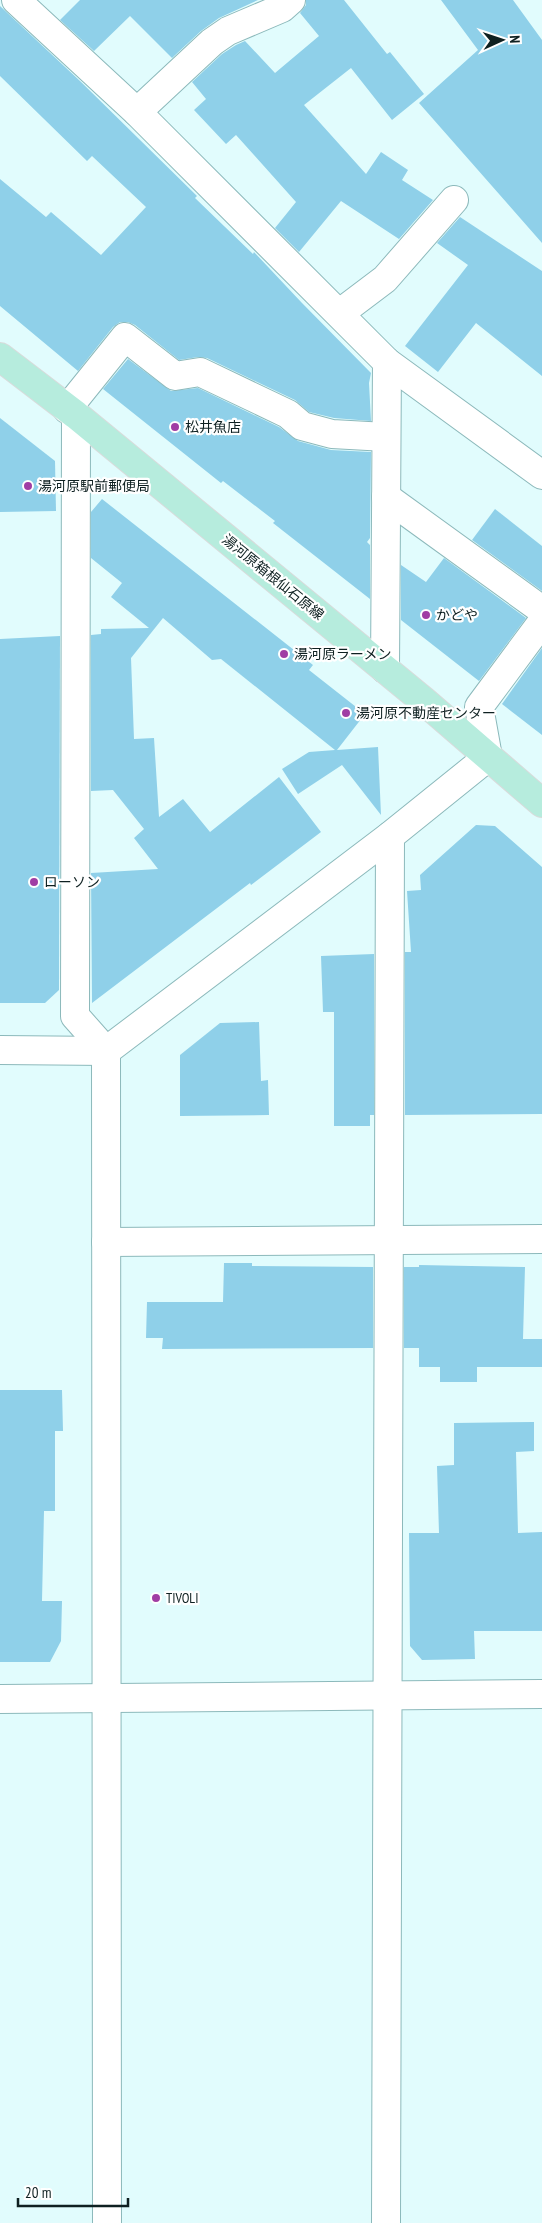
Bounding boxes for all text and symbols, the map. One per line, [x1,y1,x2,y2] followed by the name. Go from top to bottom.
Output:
[477,15,527,65] north arrow
[506,35,524,44] text: N
[185,418,241,436] place label: 松井魚店
[169,421,181,433] marker: 松井魚店
[38,477,150,495] place label: 湯河原駅前郵便局
[22,480,34,492] marker: 湯河原駅前郵便局
[218,530,328,624] street label: 湯河原箱根仙石原線
[436,606,478,624] place label: かどや
[420,609,432,621] marker: かどや
[294,645,391,663] place label: 湯河原ラーメン
[278,648,290,660] marker: 湯河原ラーメン
[356,704,496,722] place label: 湯河原不動産センター
[340,707,352,719] marker: 湯河原不動産センター
[44,873,100,891] place label: ローソン
[28,876,40,888] marker: ローソン
[166,1589,198,1607] place label: TIVOLI
[150,1592,162,1604] marker: TIVOLI
[18,2176,128,2208] scale bar
[25,2183,51,2202] text: 20 m

